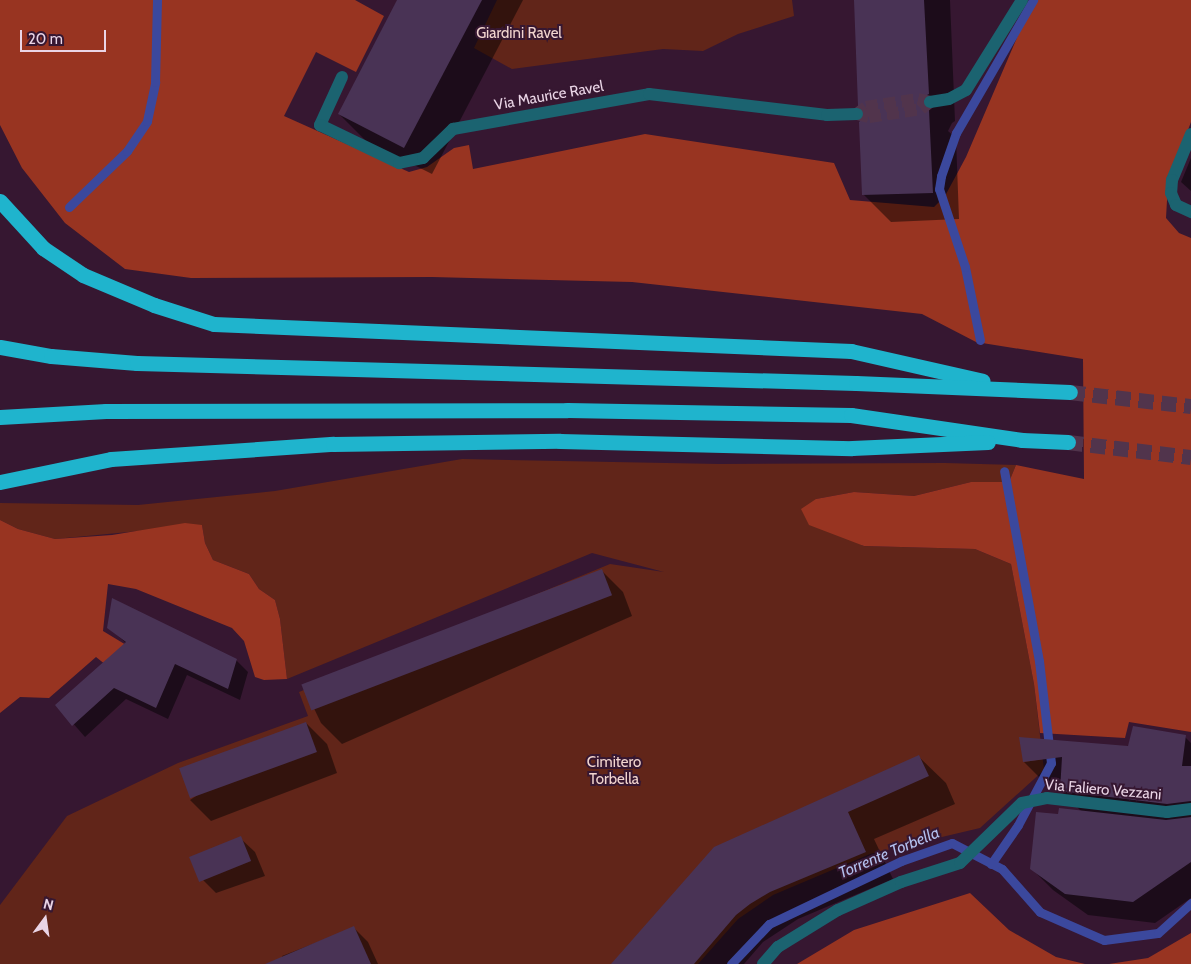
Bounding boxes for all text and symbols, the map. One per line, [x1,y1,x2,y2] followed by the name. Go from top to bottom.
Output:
[22,20,109,52] scale bar
[476,25,562,43] park label: Giardini Ravel
[28,30,63,48] text: 20 m
[493,78,605,114] street label: Via Maurice Ravel
[587,753,641,788] park label: Cimitero Torbella
[1044,776,1162,804] street label: Via Faliero Vezzani
[836,823,942,883] water label: Torrente Torbella
[20,894,70,944] north arrow
[42,895,56,914] text: N

